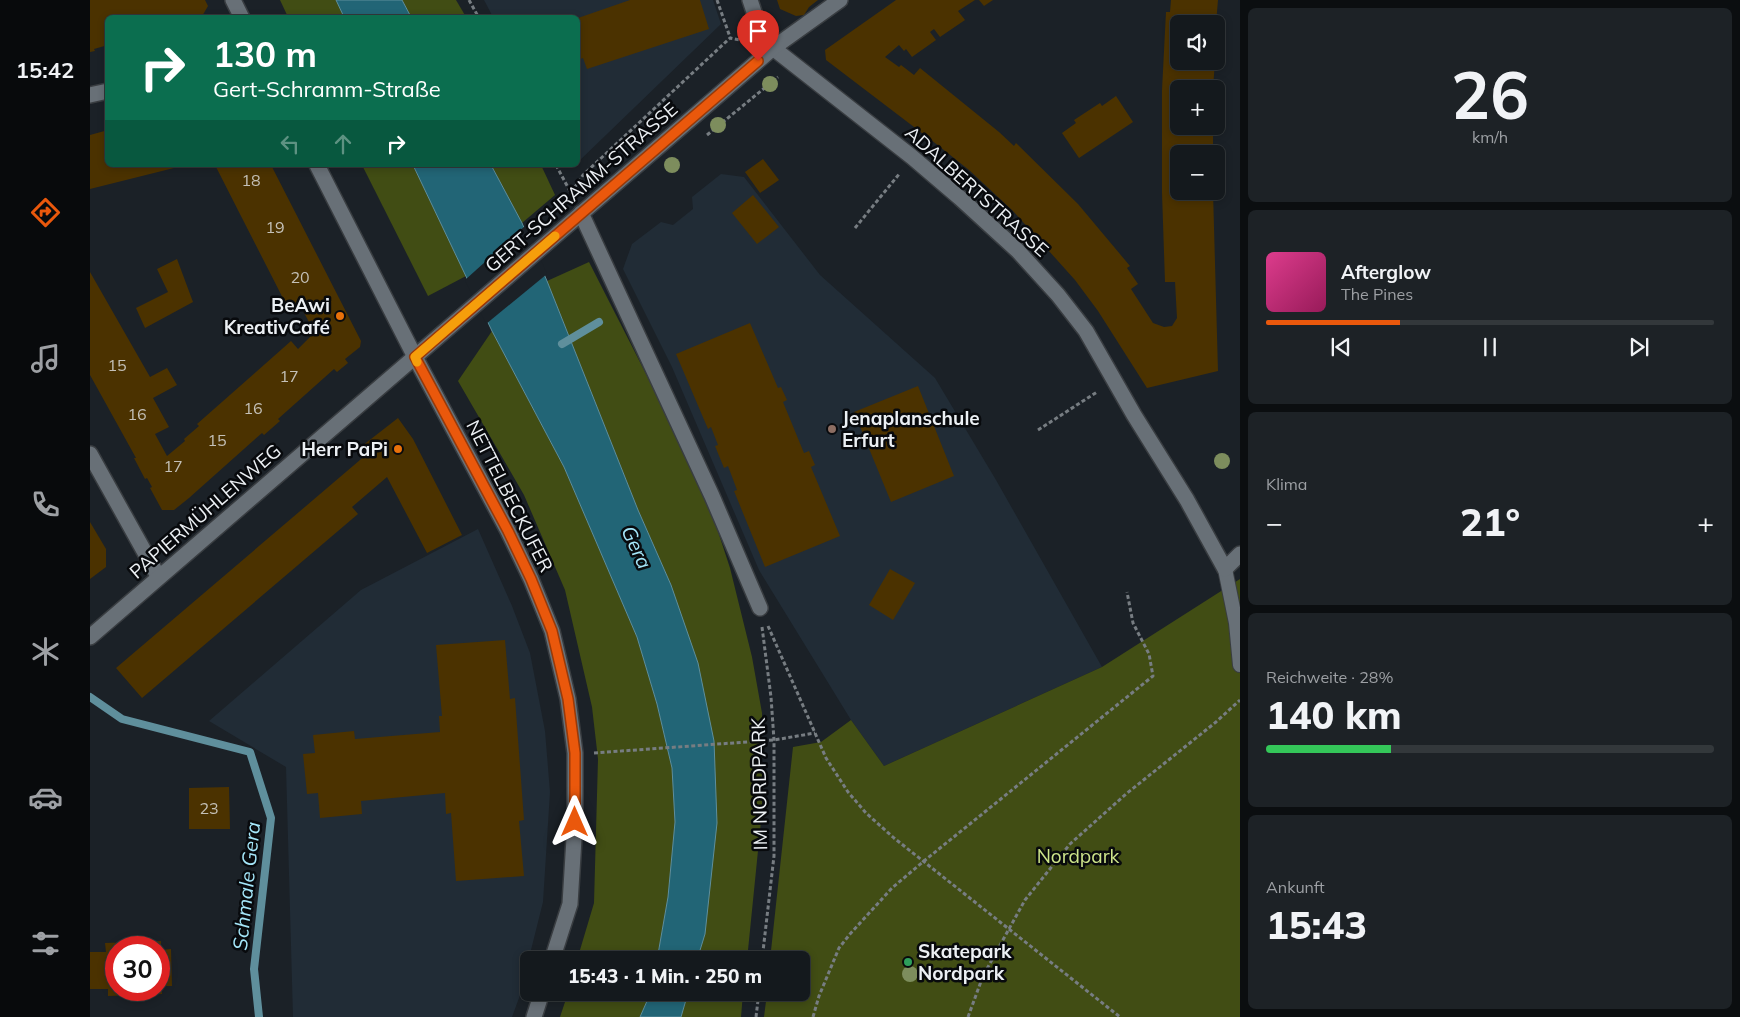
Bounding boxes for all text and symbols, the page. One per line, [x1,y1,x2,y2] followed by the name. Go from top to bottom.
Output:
[737,10,779,61] pin
[1170,15,1225,200] map controls
[1170,15,1225,70] button: sound
[744,17,772,45] icon: arrive
[213,32,317,76] text: 130 m
[130,35,195,100] icon: right
[1451,54,1529,135] text: 26
[16,56,74,84] text: 15:42
[213,75,441,103] text: Gert-Schramm-Straße
[1170,80,1225,135] button: +
[480,97,682,277] street label: GERT-SCHRAMM-STRASSE
[900,120,1054,262] street label: ADALBERTSTRASSE
[1472,127,1508,147] text: km/h
[276,130,304,158] icon: left
[329,130,357,158] icon: ahead
[382,130,410,158] icon: right
[1170,145,1225,200] button: −
[241,170,261,190] house number: 18
[28,195,63,230] icon: directions
[265,217,285,237] house number: 19
[1341,260,1431,284] text: Afterglow
[290,267,310,287] house number: 20
[1341,284,1413,304] text: The Pines
[224,293,330,339] place label: BeAwi KreativCafé
[334,310,346,322] marker: BeAwi KreativCafé
[1327,333,1355,361] icon: previous
[1476,333,1504,361] icon: pause
[1625,333,1653,361] icon: next
[28,341,63,376] icon: music
[107,355,127,375] house number: 15
[279,366,299,386] house number: 17
[243,398,263,418] house number: 16
[127,404,147,424] house number: 16
[842,406,980,452] place label: Jenaplanschule Erfurt
[461,416,559,576] street label: NETTELBECKUFER
[826,423,838,435] marker: Jenaplanschule Erfurt
[207,430,227,450] house number: 15
[301,437,388,461] place label: Herr PaPi
[124,439,286,583] street label: PAPIERMÜHLENWEG
[392,443,404,455] marker: Herr PaPi
[163,456,183,476] house number: 17
[1266,474,1307,494] text: Klima
[28,487,63,522] icon: phone
[1460,498,1520,546] text: 21°
[1266,505,1283,540] text: −
[1697,505,1714,540] text: +
[616,521,658,573] water label: Gera
[28,634,63,669] icon: climate
[1266,667,1393,687] text: Reichweite · 28%
[1266,691,1402,739] text: 140 km
[746,717,772,850] street label: IM NORDPARK
[28,780,63,815] icon: car
[548,795,600,847] position arrow
[199,798,219,818] house number: 23
[227,820,265,952] water label: Schmale Gera
[1037,844,1120,868] park label: Nordpark
[1266,877,1325,897] text: Ankunft
[1266,901,1367,949] text: 15:43
[28,926,63,961] icon: filters
[105,936,170,1001] speed limit sign: 30
[918,939,1012,985] place label: Skatepark Nordpark
[902,956,914,968] marker: Skatepark Nordpark
[568,964,762,988] text: 15:43 · 1 Min. · 250 m

